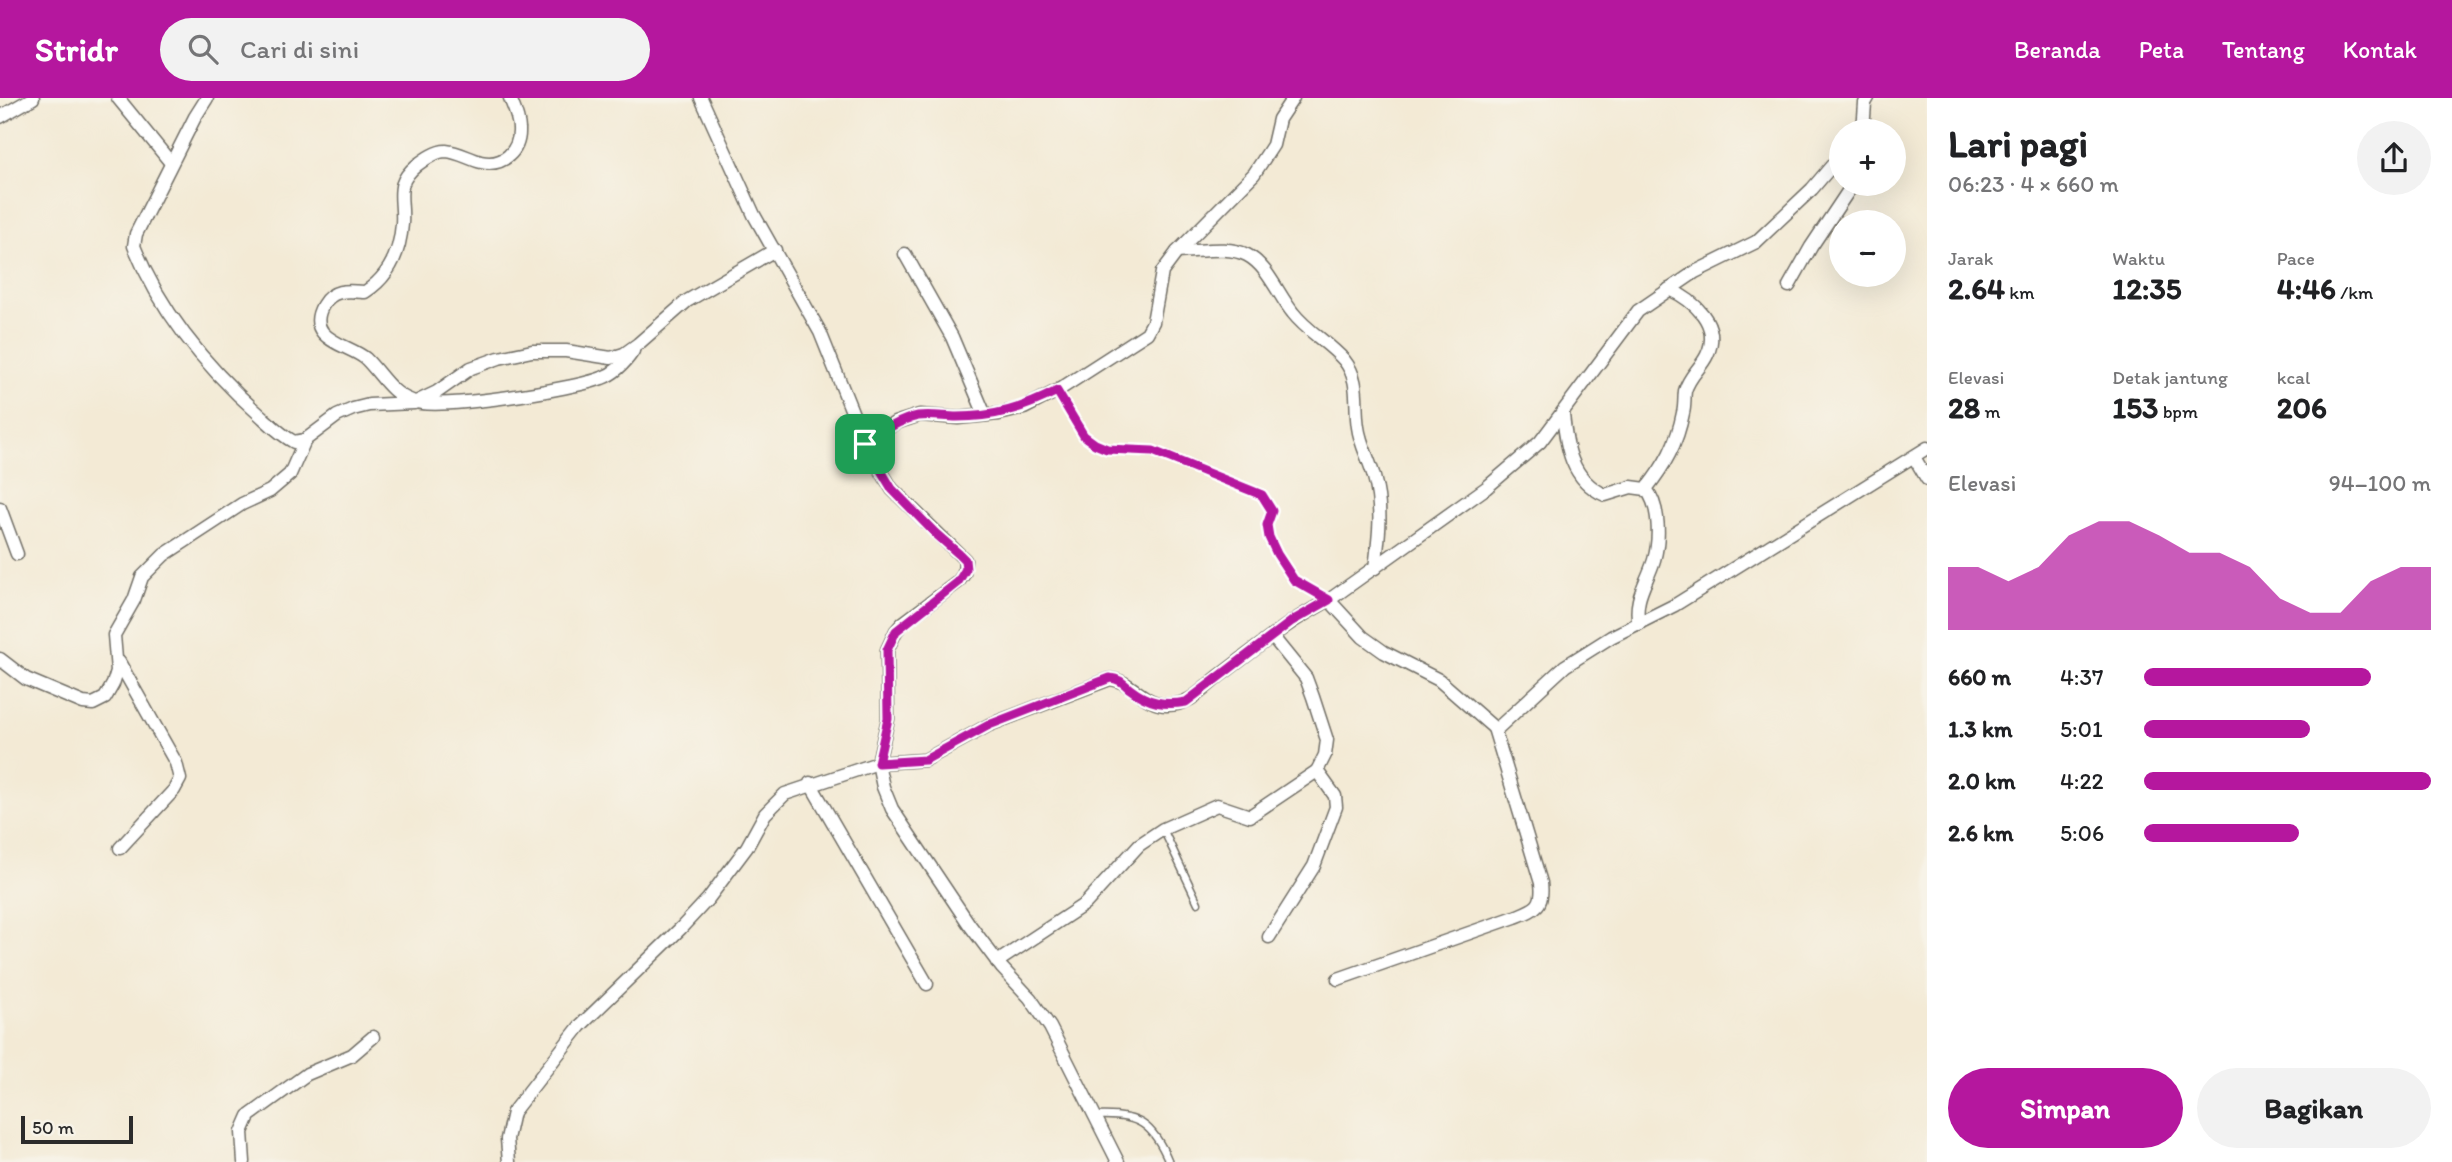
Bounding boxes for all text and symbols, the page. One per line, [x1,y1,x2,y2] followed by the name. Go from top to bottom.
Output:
[160,18,650,81] search box
[35,30,118,69] text: Stridr
[184,30,222,68] icon: search
[240,33,359,65] text: Cari di sini
[2014,35,2101,64] text: Beranda
[2139,35,2184,64] text: Peta
[2222,35,2305,64] text: Tentang
[2343,35,2417,64] text: Kontak
[1829,119,1906,287] map controls
[1829,119,1906,196] button: +
[1948,121,2088,167] text: Lari pagi
[2357,121,2431,195] button: share
[1948,170,2119,198] text: 06:23 · 4 × 660 m
[1829,210,1906,287] button: −
[1948,247,1993,270] text: Jarak
[2112,247,2165,270] text: Waktu
[2277,247,2315,270] text: Pace
[1948,270,2005,307] text: 2.64
[2112,270,2181,307] text: 12:35
[2277,270,2336,307] text: 4:46
[2005,281,2034,304] text: km
[2336,281,2373,304] text: /km
[1948,366,2004,389] text: Elevasi
[2112,366,2228,389] text: Detak jantung
[2277,366,2310,389] text: kcal
[1948,389,1980,426] text: 28
[2112,389,2158,426] text: 153
[2277,389,2327,426] text: 206
[1980,400,2001,423] text: m
[2158,400,2198,423] text: bpm
[835,414,895,474] pin
[846,425,884,463] icon: arrive
[1948,469,2016,497] text: Elevasi
[2329,469,2431,497] text: 94–100 m
[1948,663,2011,691] text: 660 m
[2060,663,2103,691] text: 4:37
[1948,715,2012,743] text: 1.3 km
[2060,715,2103,743] text: 5:01
[1948,767,2016,795] text: 2.0 km
[2060,767,2104,795] text: 4:22
[1948,819,2014,847] text: 2.6 km
[2060,819,2104,847] text: 5:06
[1948,1068,2183,1148] button: Simpan
[2197,1068,2431,1148] button: Bagikan
[21,1113,133,1145] scale bar
[32,1116,74,1139] text: 50 m

